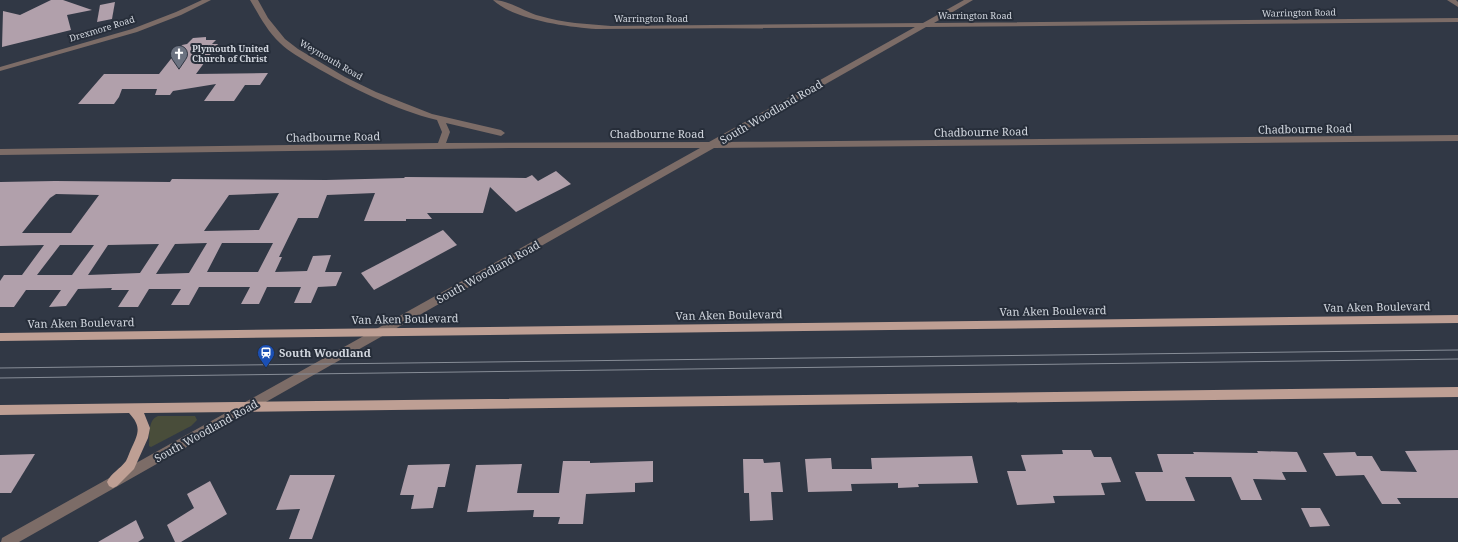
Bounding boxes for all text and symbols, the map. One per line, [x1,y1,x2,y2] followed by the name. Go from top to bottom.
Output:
[1262,5,1337,20] street label: Warrington Road
[938,9,1013,22] street label: Warrington Road
[68,12,137,45] street label: Drexmore Road
[614,12,689,25] street label: Warrington Road
[297,36,366,83] street label: Weymouth Road
[192,42,269,65] place label: Plymouth United Church of Christ
[169,44,189,69] church icon: Plymouth United Church of Christ
[717,76,825,147] street label: South Woodland Road
[1258,120,1353,137] street label: Chadbourne Road
[934,123,1029,140] street label: Chadbourne Road
[610,126,704,141] street label: Chadbourne Road
[286,128,381,145] street label: Chadbourne Road
[433,237,542,306] street label: South Woodland Road
[1323,298,1431,315] street label: Van Aken Boulevard
[999,302,1107,319] street label: Van Aken Boulevard
[675,306,783,323] street label: Van Aken Boulevard
[351,310,459,327] street label: Van Aken Boulevard
[27,314,135,331] street label: Van Aken Boulevard
[256,343,276,368] station icon: South Woodland
[279,345,371,360] place label: South Woodland
[151,396,260,465] street label: South Woodland Road

